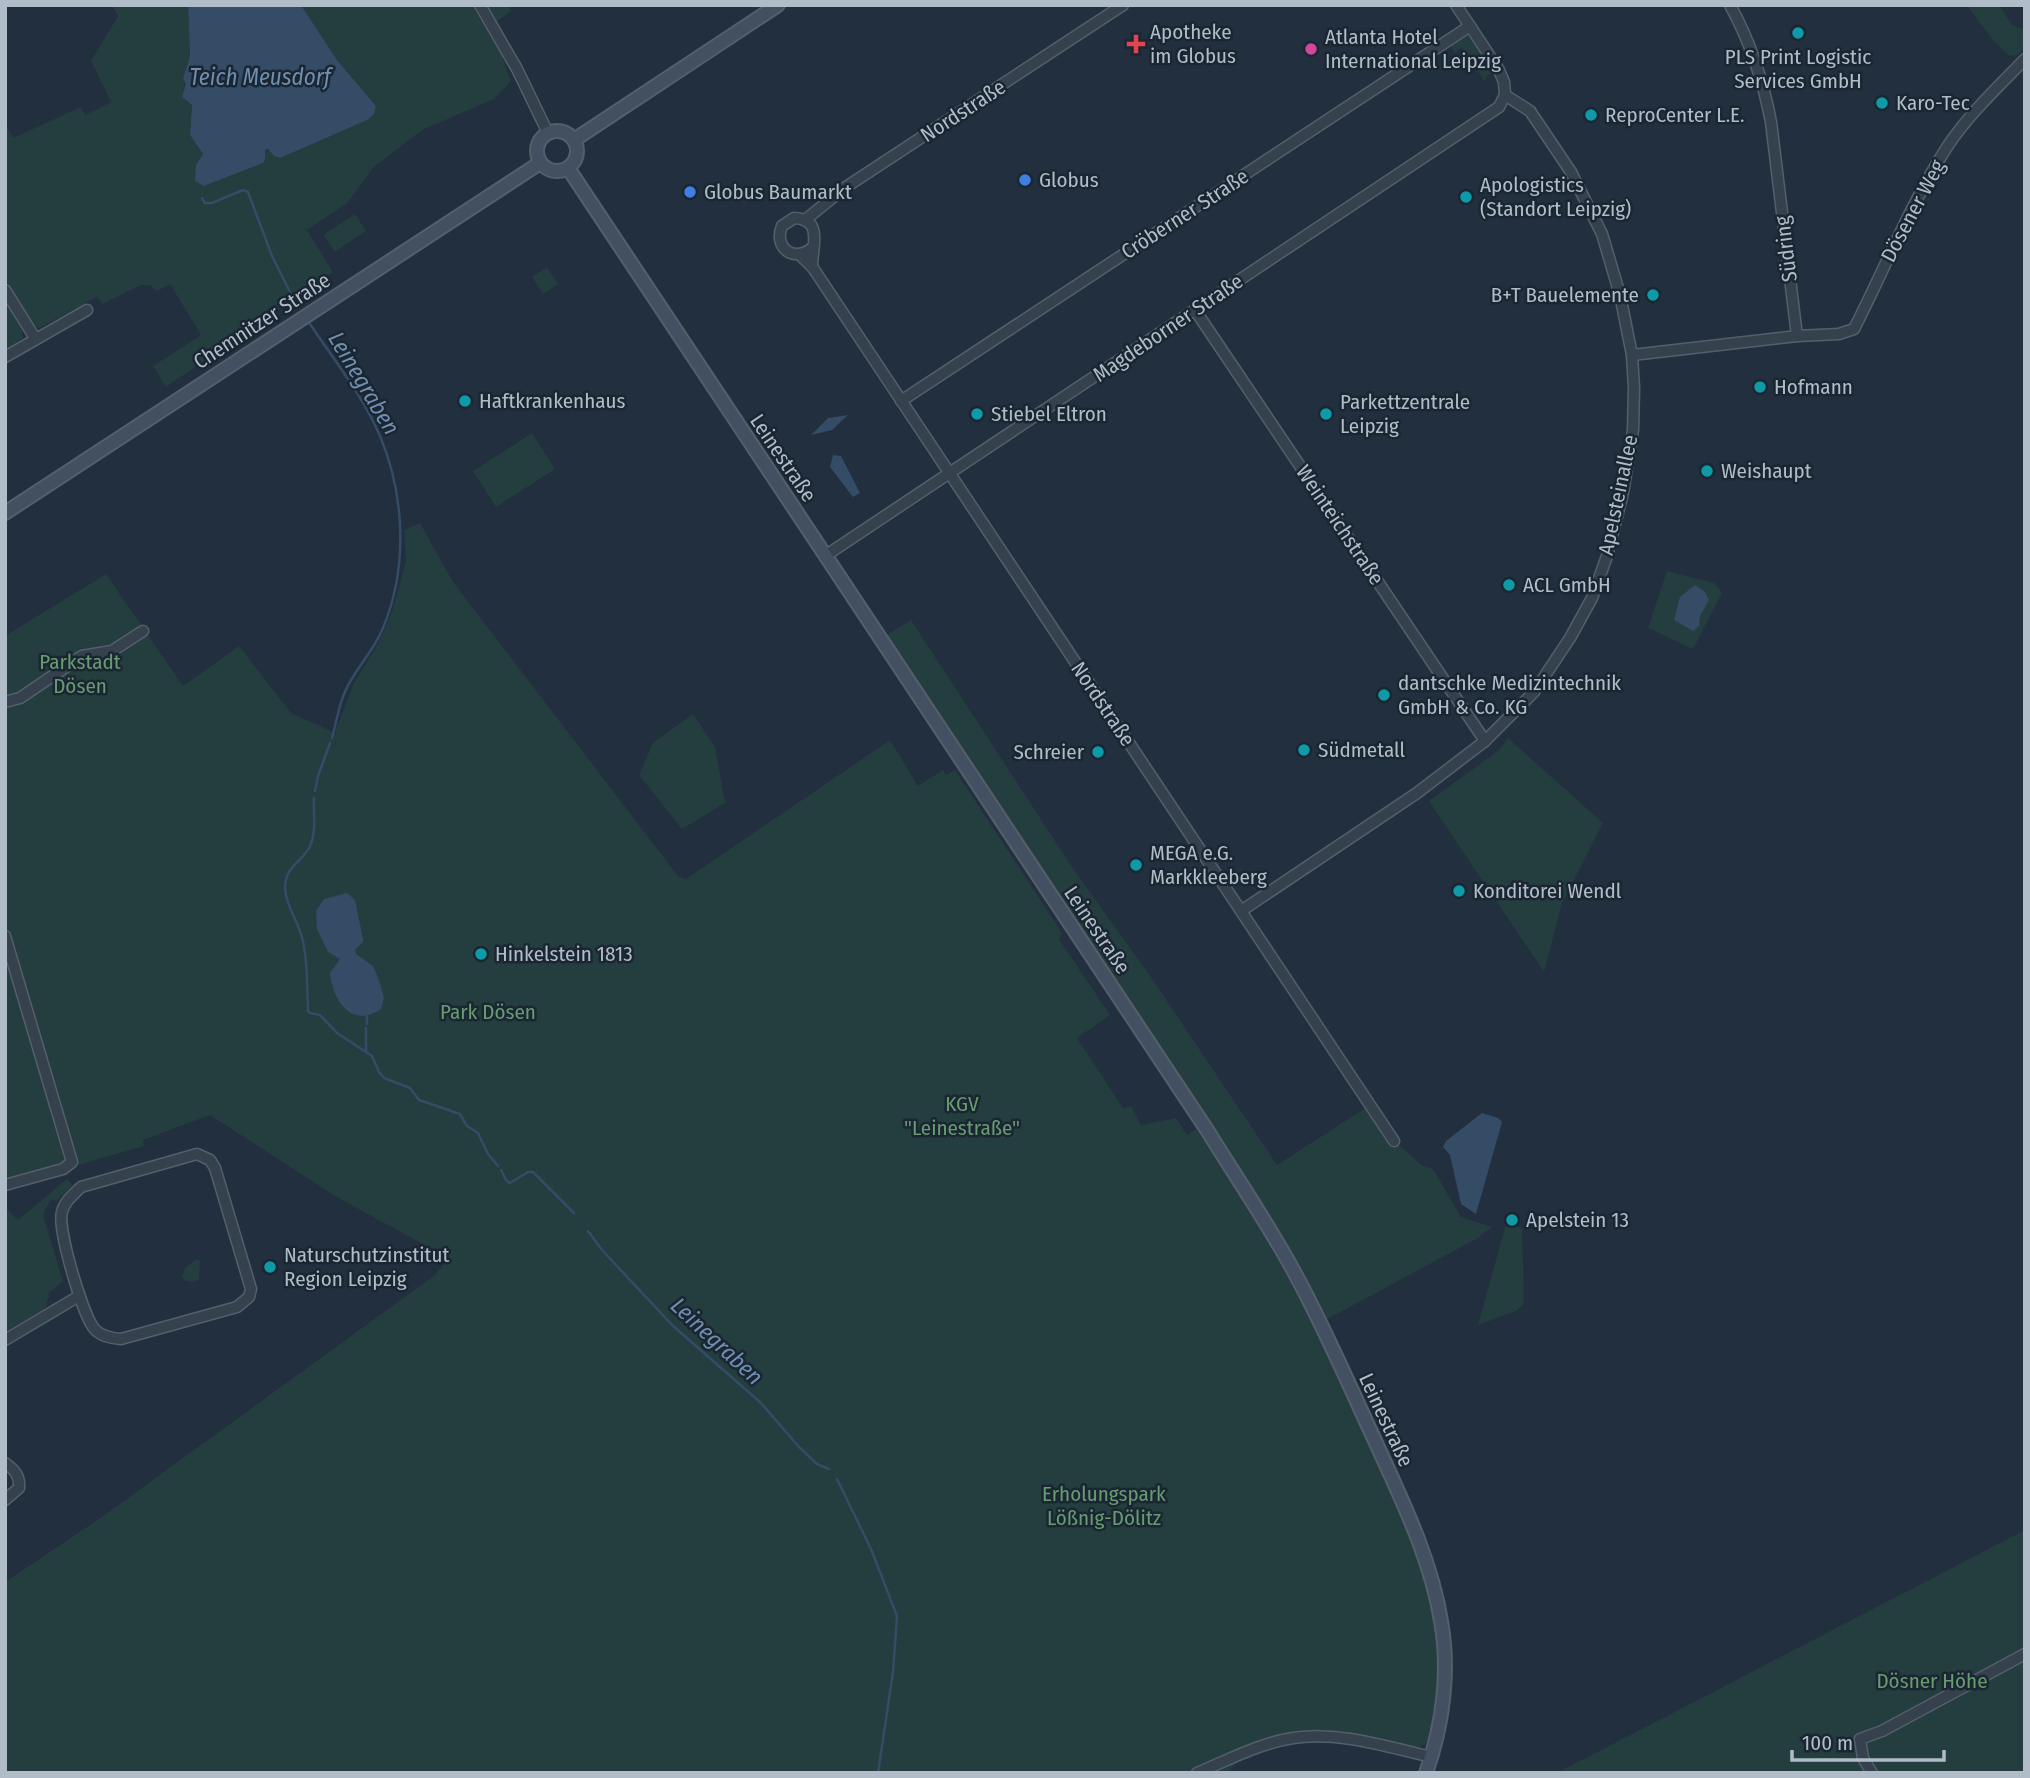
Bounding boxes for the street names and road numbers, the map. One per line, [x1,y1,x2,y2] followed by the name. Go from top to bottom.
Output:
[916,74,1010,148] street label: Nordstraße
[1875,155,1951,267] street label: Dösener Weg
[1116,163,1254,265] street label: Cröberner Straße
[1769,214,1803,283] street label: Südring
[189,267,335,375] street label: Chemnitzer Straße
[1088,268,1248,388] street label: Magdeborner Straße
[744,409,822,507] street label: Leinestraße
[1593,433,1643,557] street label: Apelsteinallee
[1290,460,1390,590] street label: Weinteichstraße
[1065,657,1141,751] street label: Nordstraße
[1058,881,1136,979] street label: Leinestraße
[1353,1369,1419,1471] street label: Leinestraße

